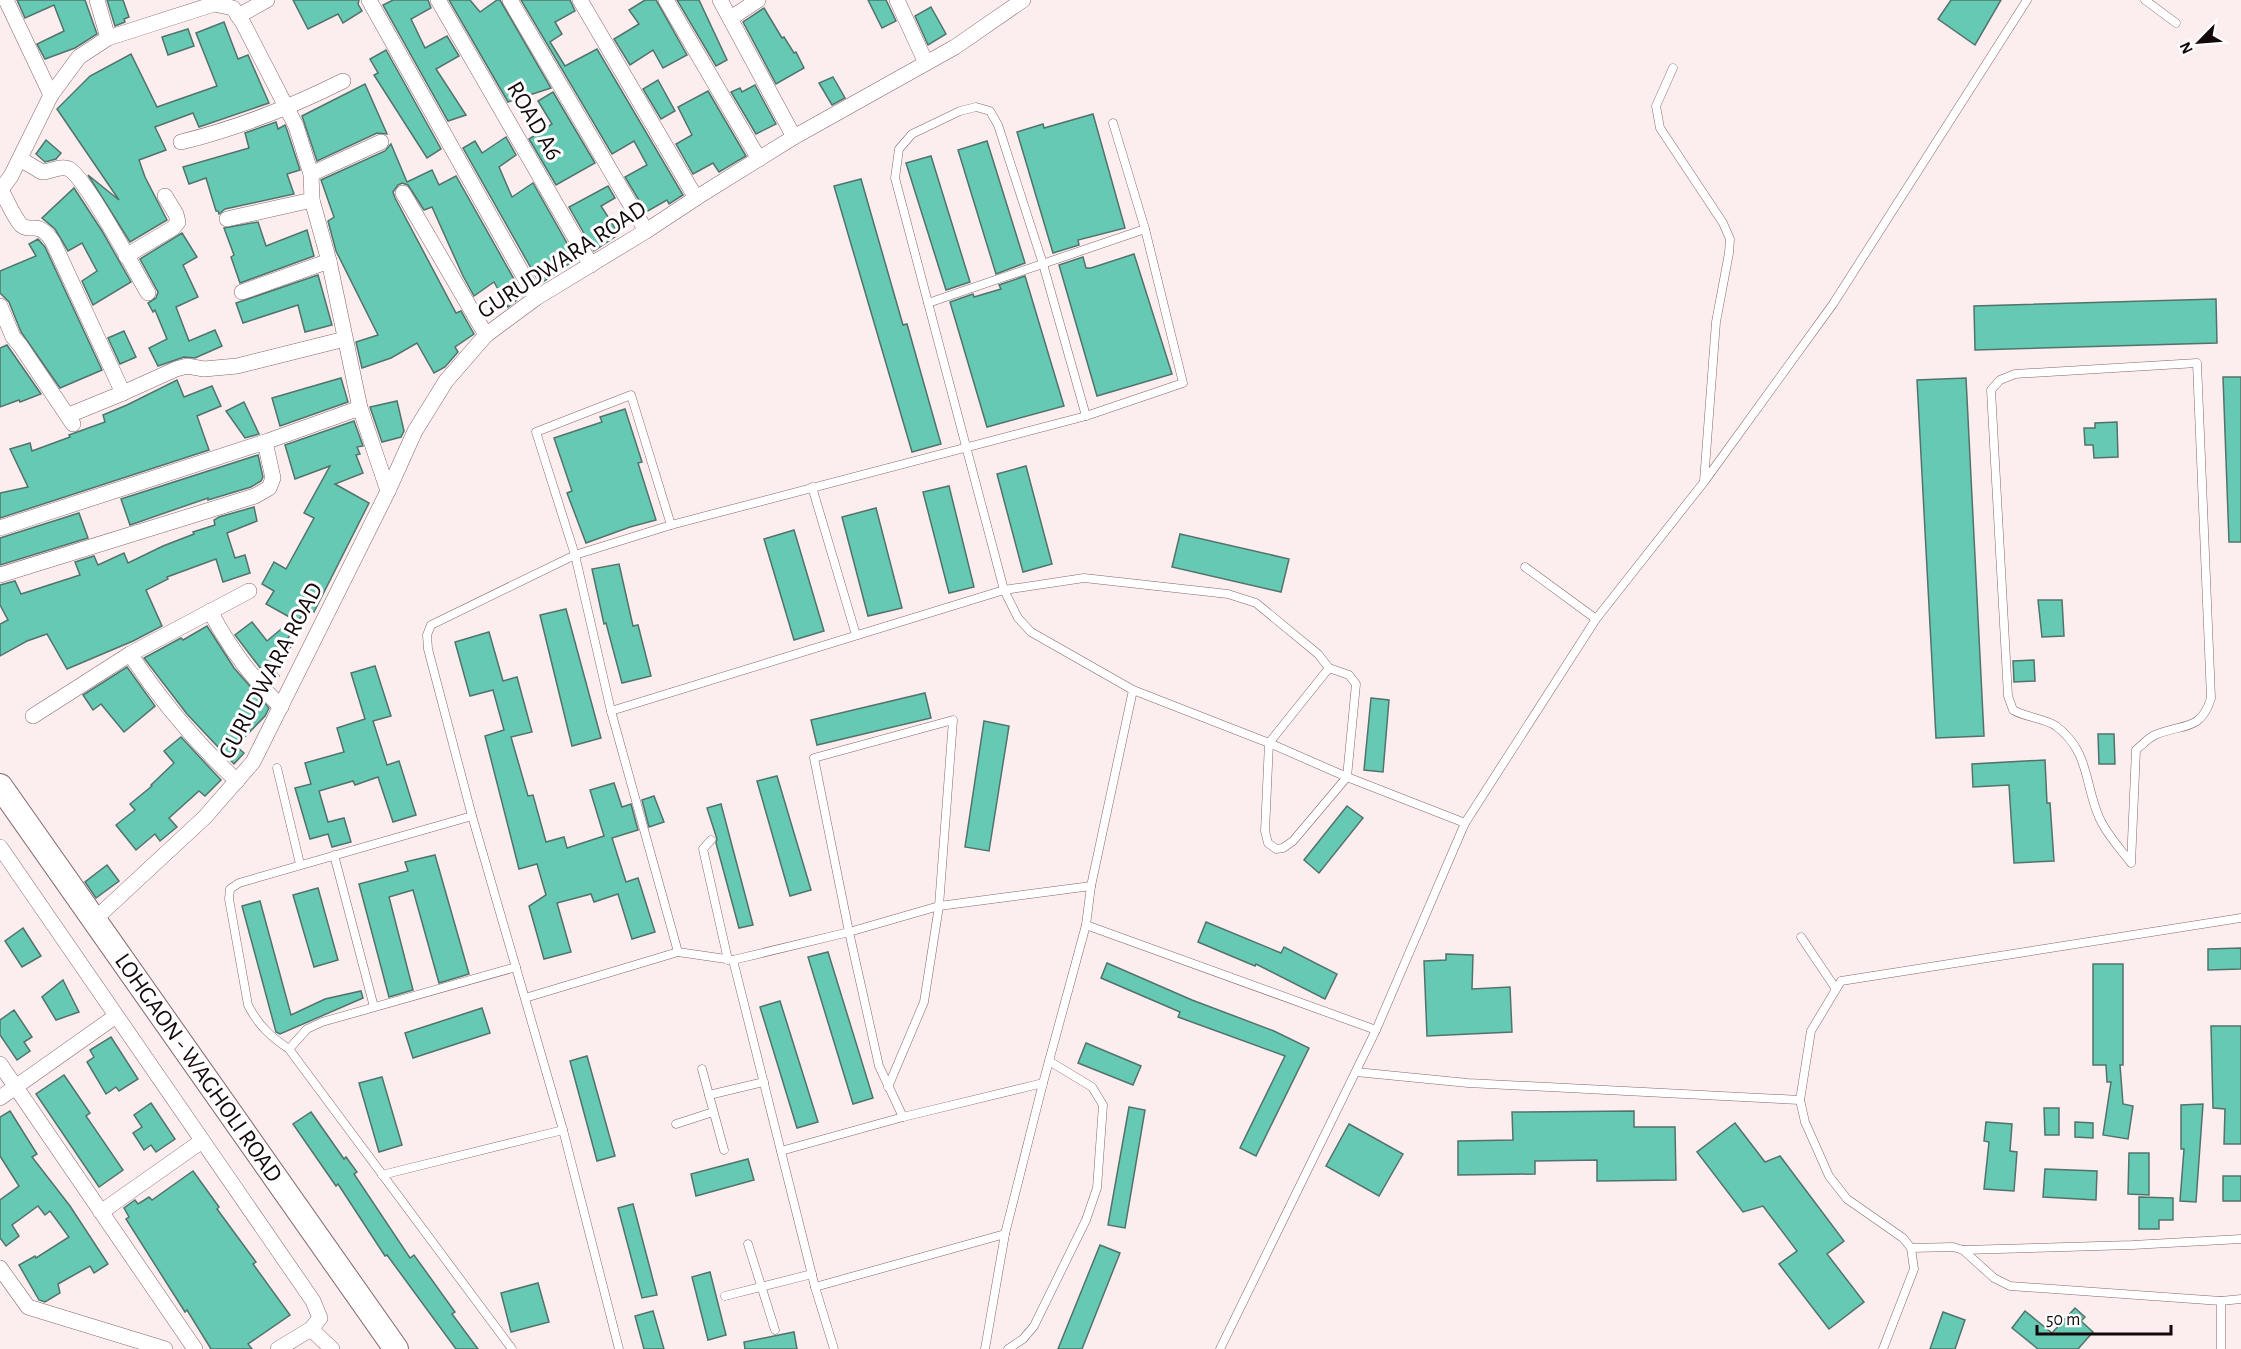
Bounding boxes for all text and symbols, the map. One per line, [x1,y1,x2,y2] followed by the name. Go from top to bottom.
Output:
[2169,12,2229,72] north arrow
[2177,39,2196,56] text: N
[502,78,566,164] street label: ROAD A6
[473,197,651,323] street label: GURUDWARA ROAD
[214,579,328,763] street label: GURUDWARA ROAD
[110,949,286,1187] street label: LOHGAON - WAGHOLI ROAD
[2037,1298,2170,1336] scale bar
[2046,1311,2080,1329] text: 50 m

